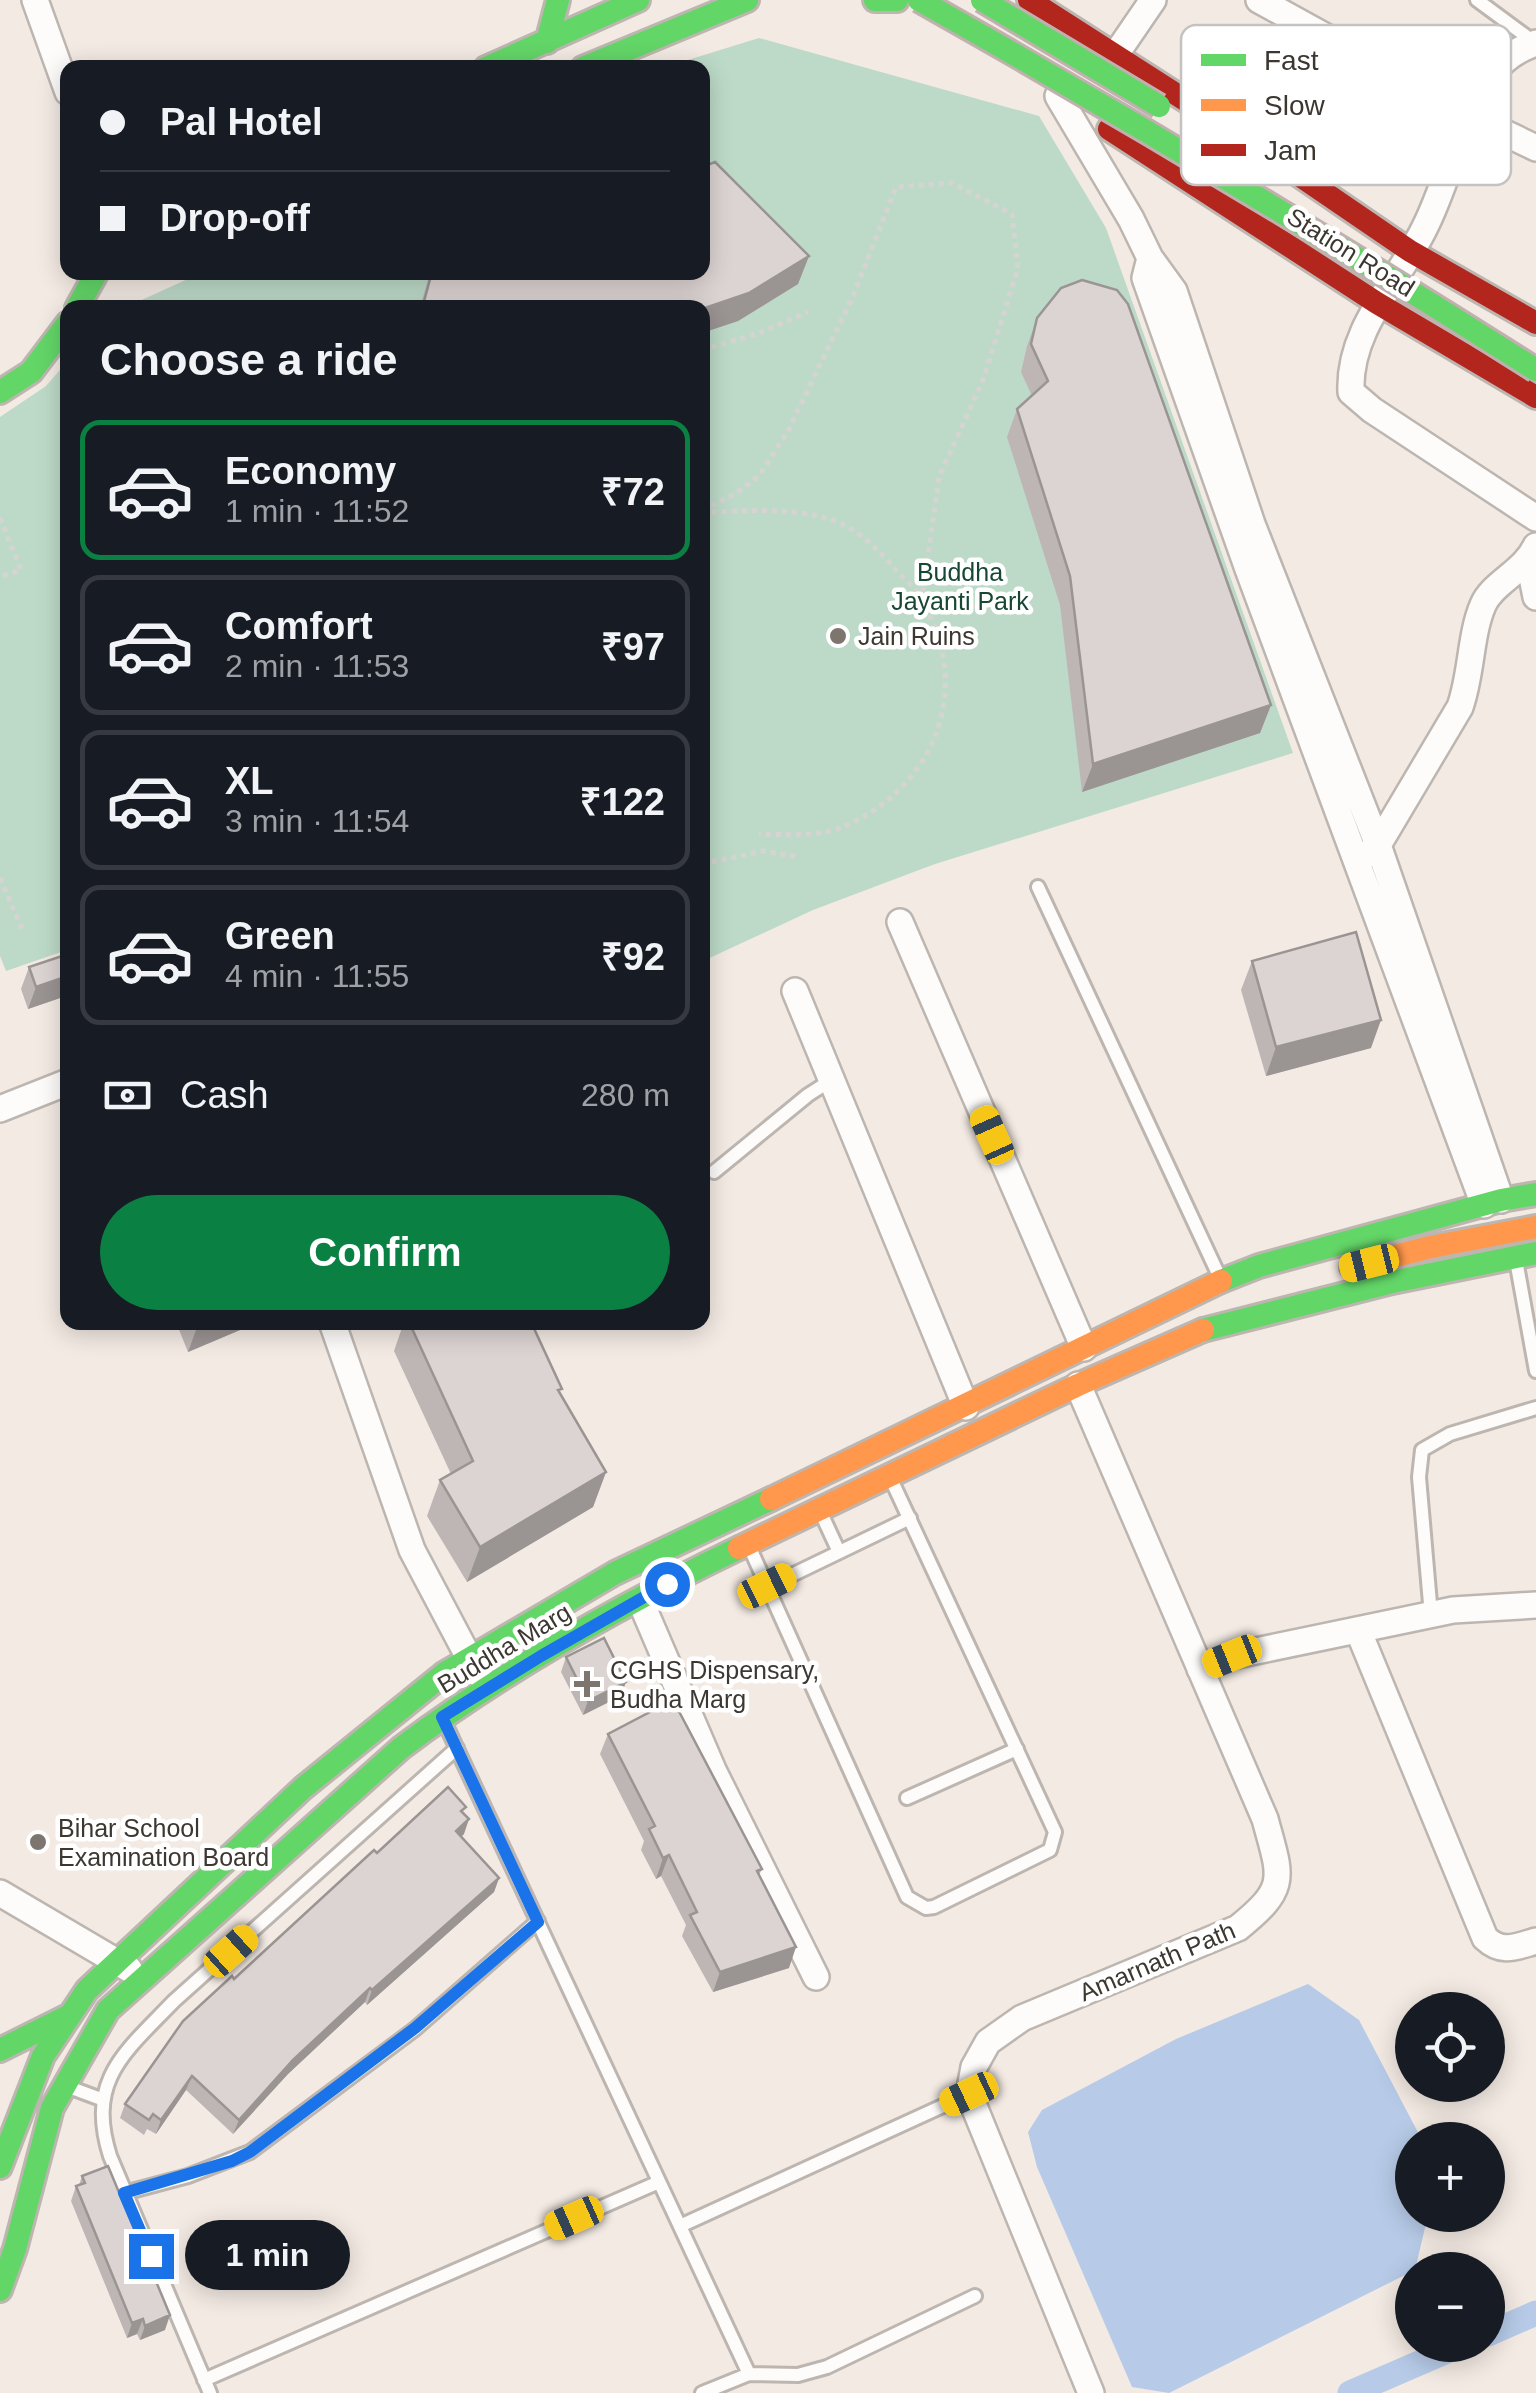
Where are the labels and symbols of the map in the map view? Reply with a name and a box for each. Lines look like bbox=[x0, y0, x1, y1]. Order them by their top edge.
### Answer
legend bbox=[1181, 25, 1511, 185]
text: Fast bbox=[1264, 45, 1319, 76]
text: Slow bbox=[1264, 90, 1325, 121]
text: Jam bbox=[1264, 135, 1317, 166]
street label: Station Road bbox=[1282, 202, 1420, 302]
park label: Buddha Jayanti Park bbox=[891, 558, 1029, 615]
place label: Jain Ruins bbox=[858, 622, 975, 650]
marker: Jain Ruins bbox=[827, 625, 849, 647]
car bbox=[966, 1101, 1018, 1169]
car bbox=[1336, 1241, 1402, 1285]
car bbox=[733, 1559, 801, 1613]
route start bbox=[645, 1562, 690, 1607]
street label: Buddha Marg bbox=[432, 1597, 576, 1699]
car bbox=[1199, 1631, 1265, 1681]
place label: CGHS Dispensary, Budha Marg bbox=[610, 1656, 819, 1713]
marker: CGHS Dispensary, Budha Marg bbox=[574, 1671, 600, 1697]
place label: Bihar School Examination Board bbox=[58, 1814, 269, 1871]
marker: Bihar School Examination Board bbox=[27, 1831, 49, 1853]
street label: Amarnath Path bbox=[1075, 1916, 1239, 2006]
car bbox=[199, 1920, 263, 1982]
car bbox=[935, 2068, 1003, 2120]
car bbox=[540, 2192, 608, 2244]
callout: 1 min bbox=[186, 2221, 351, 2291]
route end bbox=[129, 2234, 174, 2279]

